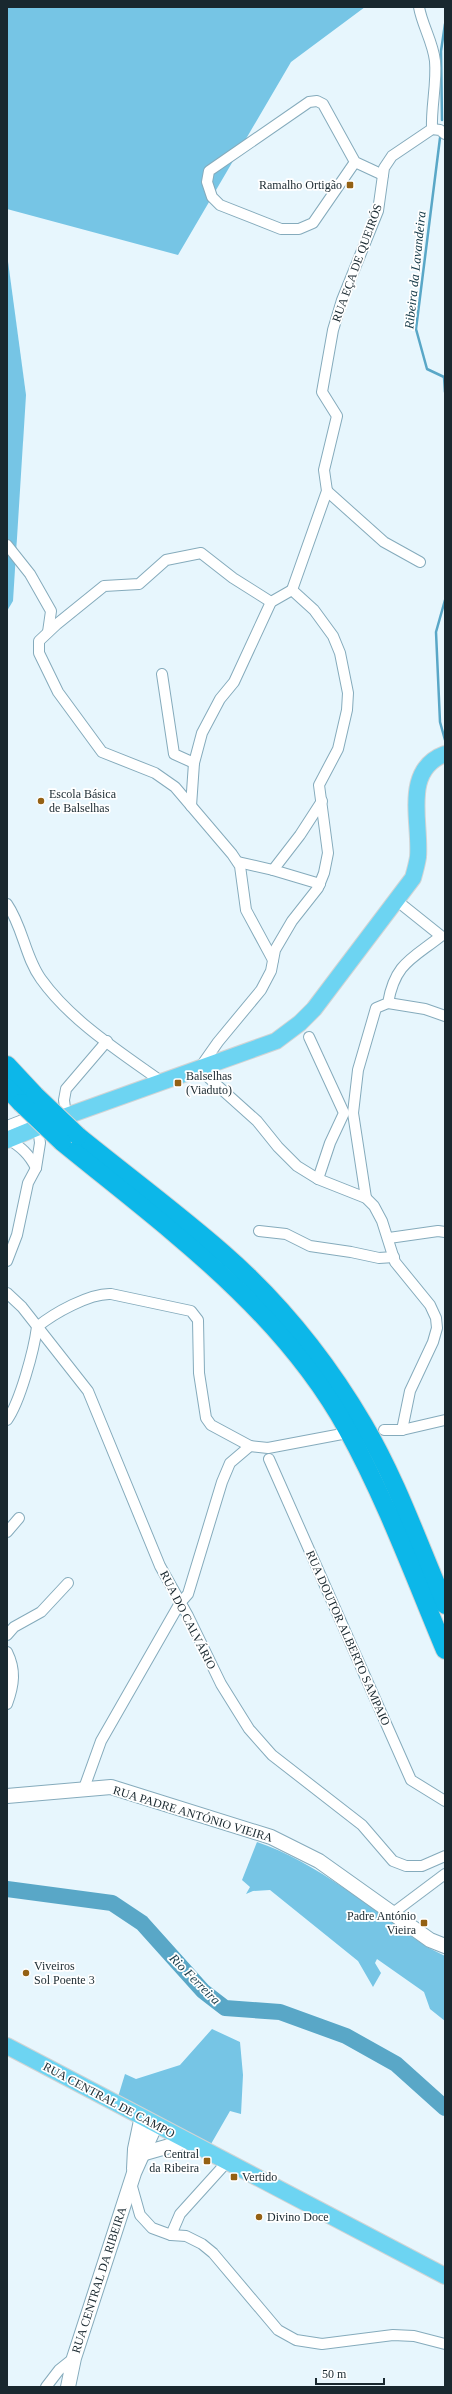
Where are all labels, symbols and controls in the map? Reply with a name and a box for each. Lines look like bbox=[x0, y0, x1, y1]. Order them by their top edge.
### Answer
place label: Ramalho Ortigão bbox=[259, 178, 342, 192]
marker: Ramalho Ortigão bbox=[345, 180, 355, 190]
street label: RUA EÇA DE QUEIRÓS bbox=[329, 202, 385, 324]
water label: Ribeira da Lavandeira bbox=[401, 210, 429, 331]
place label: Escola Básica de Balselhas bbox=[49, 787, 117, 815]
marker: Escola Básica de Balselhas bbox=[36, 796, 46, 806]
place label: Balselhas (Viaduto) bbox=[186, 1069, 232, 1097]
marker: Balselhas (Viaduto) bbox=[173, 1078, 183, 1088]
street label: RUA DOUTOR ALBERTO SAMPAIO bbox=[303, 1548, 393, 1728]
street label: RUA DO CALVÁRIO bbox=[157, 1568, 219, 1672]
street label: RUA PADRE ANTÓNIO VIEIRA bbox=[111, 1783, 275, 1845]
place label: Padre António Vieira bbox=[347, 1909, 417, 1937]
marker: Padre António Vieira bbox=[419, 1918, 429, 1928]
water label: Rio Ferreira bbox=[166, 1950, 224, 2008]
place label: Viveiros Sol Poente 3 bbox=[34, 1959, 95, 1987]
marker: Viveiros Sol Poente 3 bbox=[21, 1968, 31, 1978]
street label: RUA CENTRAL DE CAMPO bbox=[41, 2059, 178, 2141]
place label: Central da Ribeira bbox=[149, 2147, 200, 2175]
marker: Central da Ribeira bbox=[202, 2156, 212, 2166]
place label: Vertido bbox=[242, 2170, 277, 2184]
marker: Vertido bbox=[229, 2172, 239, 2182]
street label: RUA CENTRAL DA RIBEIRA bbox=[69, 2205, 129, 2355]
place label: Divino Doce bbox=[267, 2210, 329, 2224]
marker: Divino Doce bbox=[254, 2212, 264, 2222]
scale bar bbox=[316, 2360, 384, 2386]
text: 50 m bbox=[322, 2367, 347, 2381]

